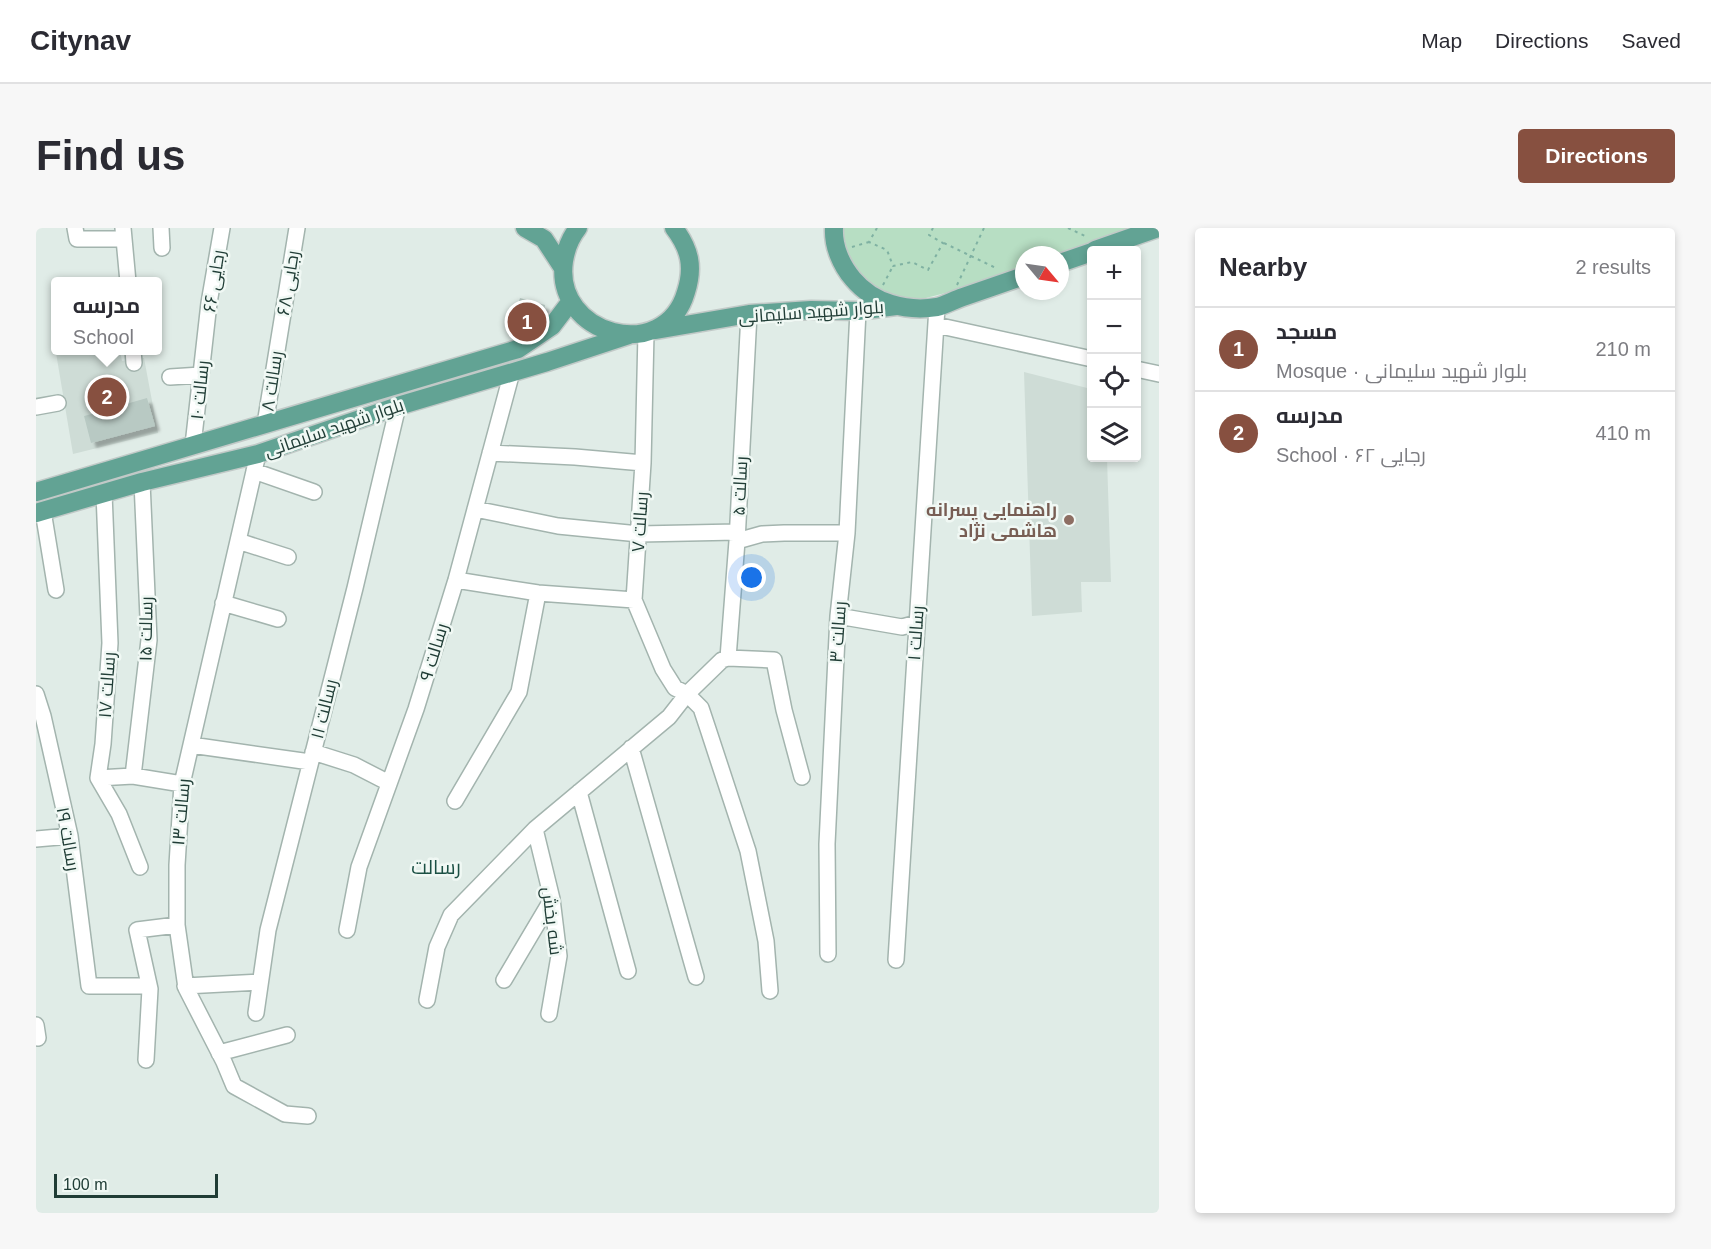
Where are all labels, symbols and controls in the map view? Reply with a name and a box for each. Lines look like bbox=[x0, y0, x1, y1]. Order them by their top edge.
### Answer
text: Citynav bbox=[30, 25, 131, 56]
text: Map bbox=[1421, 29, 1462, 52]
text: Directions bbox=[1495, 29, 1588, 52]
text: Saved bbox=[1621, 29, 1681, 52]
button: Directions bbox=[1518, 129, 1675, 183]
text: Find us bbox=[36, 132, 185, 179]
north arrow bbox=[1015, 246, 1069, 300]
map controls bbox=[1087, 246, 1141, 462]
button: + bbox=[1087, 246, 1141, 300]
street label: رجایی ۶۶ bbox=[199, 248, 230, 314]
street label: رجایی ۶۸ bbox=[273, 249, 304, 317]
text: Nearby bbox=[1219, 252, 1307, 282]
text: 2 results bbox=[1575, 256, 1651, 278]
popup bbox=[51, 277, 162, 355]
text: مدرسه bbox=[73, 293, 140, 318]
street label: بلوار شهید سلیمانی bbox=[738, 297, 885, 328]
pin: 1 bbox=[508, 300, 546, 344]
button: − bbox=[1087, 300, 1141, 354]
text: مسجد bbox=[1276, 319, 1337, 344]
text: School bbox=[73, 326, 134, 348]
text: 1 bbox=[1233, 338, 1244, 360]
text: 210 m bbox=[1595, 338, 1651, 360]
street label: رسالت ۸ bbox=[257, 349, 288, 413]
button: locate bbox=[1087, 354, 1141, 408]
street label: رسالت ۱۰ bbox=[187, 359, 214, 421]
text: Mosque · بلوار شهید سلیمانی bbox=[1276, 360, 1527, 382]
pin: 2 bbox=[88, 374, 126, 420]
street label: بلوار شهید سلیمانی bbox=[262, 395, 407, 462]
text: مدرسه bbox=[1276, 403, 1343, 428]
button: layers bbox=[1087, 408, 1141, 462]
text: 2 bbox=[1233, 422, 1244, 444]
text: 410 m bbox=[1595, 422, 1651, 444]
text: School · رجایی ۶۲ bbox=[1276, 444, 1426, 466]
street label: رسالت ۵ bbox=[728, 456, 753, 516]
street label: رسالت ۷ bbox=[628, 491, 653, 553]
place label: راهنمایی پسرانه هاشمی نژاد bbox=[926, 500, 1057, 542]
marker: راهنمایی پسرانه هاشمی نژاد bbox=[1062, 513, 1076, 527]
your location bbox=[737, 563, 766, 592]
street label: رسالت ۱۵ bbox=[135, 596, 158, 662]
street label: رسالت ۳ bbox=[826, 600, 851, 664]
street label: رسالت ۱ bbox=[904, 605, 929, 661]
street label: رسالت ۹ bbox=[416, 621, 453, 683]
street label: رسالت ۱۷ bbox=[95, 651, 120, 719]
street label: رسالت ۱۱ bbox=[307, 677, 342, 741]
street label: رسالت ۱۳ bbox=[168, 778, 195, 846]
street label: رسالت ۱۹ bbox=[52, 806, 83, 873]
district label: رسالت bbox=[411, 856, 461, 879]
street label: شه بخش bbox=[537, 886, 566, 956]
scale bar bbox=[54, 1171, 218, 1198]
text: 100 m bbox=[63, 1176, 107, 1193]

